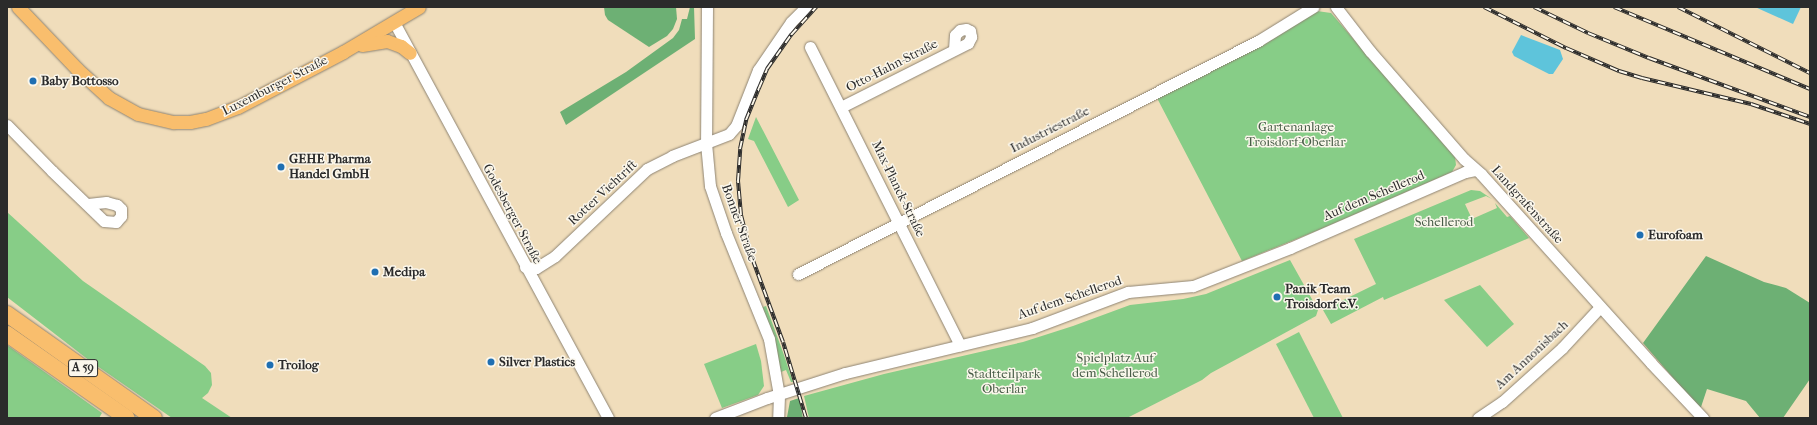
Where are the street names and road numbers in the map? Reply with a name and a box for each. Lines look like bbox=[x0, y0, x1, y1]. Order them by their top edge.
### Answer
street label: Otto-Hahn-Straße bbox=[844, 36, 940, 96]
street label: Luxemburger Straße bbox=[220, 53, 330, 119]
street label: Industriestraße bbox=[1008, 103, 1092, 157]
street label: Max-Planck-Straße bbox=[868, 138, 928, 240]
street label: Rotter Viehtrift bbox=[565, 157, 641, 229]
street label: Godesberger Straße bbox=[479, 161, 545, 267]
street label: Landgrafenstraße bbox=[1488, 163, 1566, 247]
street label: Auf dem Schellerod bbox=[1321, 168, 1427, 224]
street label: Bonner Straße bbox=[718, 182, 760, 264]
street label: Auf dem Schellerod bbox=[1016, 273, 1124, 323]
street label: Am Annonisbach bbox=[1492, 317, 1572, 393]
road number: A 59 bbox=[68, 358, 98, 378]

